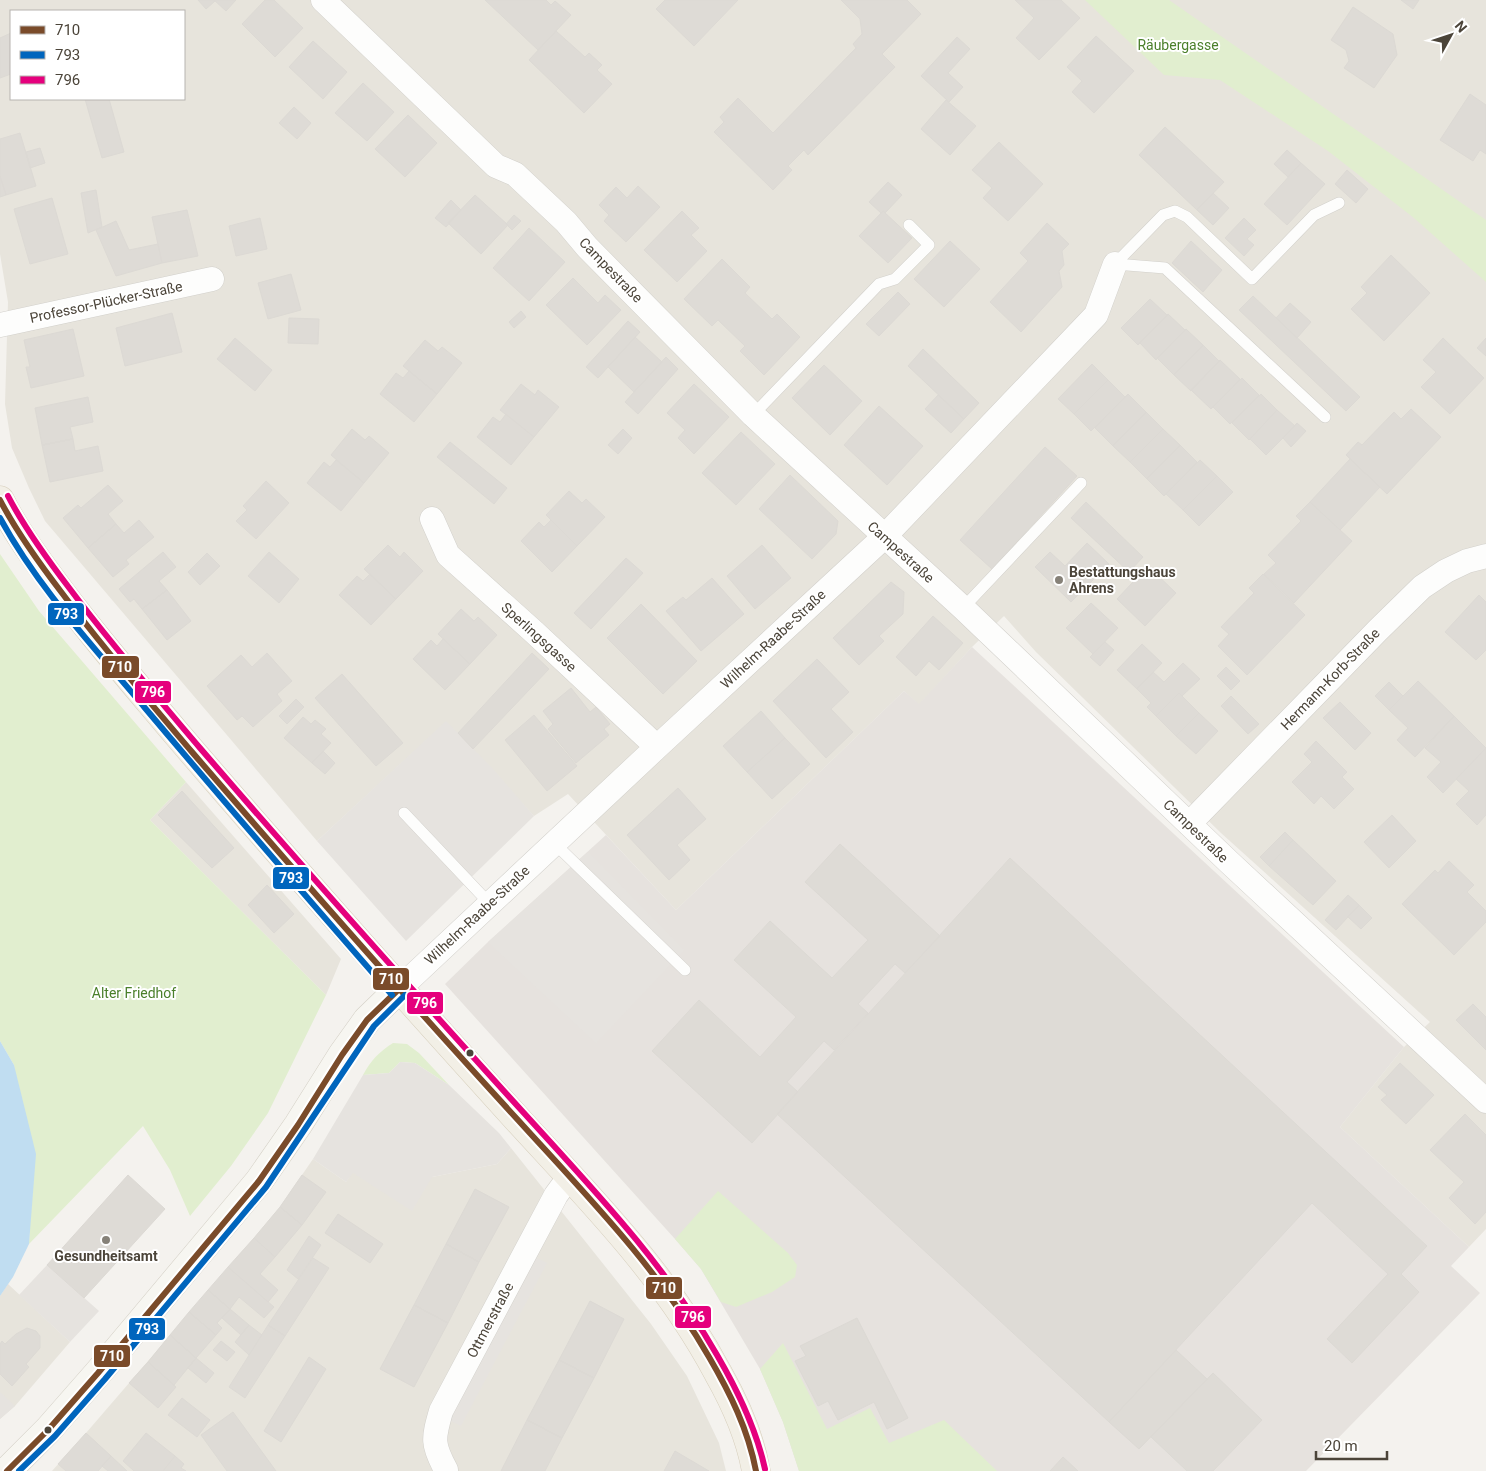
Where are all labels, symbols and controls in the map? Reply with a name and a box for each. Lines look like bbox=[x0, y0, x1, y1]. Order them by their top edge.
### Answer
legend bbox=[10, 10, 185, 100]
north arrow bbox=[1426, 10, 1476, 60]
text: N bbox=[1452, 18, 1470, 36]
text: 710 bbox=[55, 21, 80, 39]
park label: Räubergasse bbox=[1137, 37, 1219, 53]
text: 793 bbox=[55, 46, 80, 64]
text: 796 bbox=[55, 71, 80, 89]
street label: Campestraße bbox=[576, 234, 646, 306]
street label: Professor-Plücker-Straße bbox=[28, 278, 184, 326]
street label: Campestraße bbox=[864, 518, 938, 586]
place label: Bestattungshaus Ahrens bbox=[1069, 564, 1176, 596]
marker: Bestattungshaus Ahrens bbox=[1053, 574, 1065, 586]
street label: Wilhelm-Raabe-Straße bbox=[717, 586, 829, 692]
street label: Sperlingsgasse bbox=[498, 599, 580, 675]
line badge: 793 bbox=[47, 602, 85, 626]
text: 793 bbox=[54, 606, 78, 622]
street label: Hermann-Korb-Straße bbox=[1277, 625, 1383, 733]
line badge: 710 bbox=[101, 655, 140, 679]
text: 710 bbox=[108, 659, 132, 675]
line badge: 796 bbox=[134, 680, 172, 704]
text: 796 bbox=[141, 684, 165, 700]
street label: Campestraße bbox=[1160, 796, 1232, 866]
street label: Wilhelm-Raabe-Straße bbox=[421, 862, 533, 968]
line badge: 793 bbox=[272, 866, 310, 890]
text: 793 bbox=[279, 870, 303, 886]
line badge: 710 bbox=[372, 967, 410, 991]
text: 710 bbox=[379, 971, 403, 987]
park label: Alter Friedhof bbox=[92, 985, 176, 1001]
line badge: 796 bbox=[406, 991, 444, 1015]
text: 796 bbox=[413, 995, 437, 1011]
unlabelled marker bbox=[465, 1048, 475, 1058]
marker: Gesundheitsamt bbox=[100, 1234, 112, 1246]
place label: Gesundheitsamt bbox=[54, 1248, 158, 1264]
line badge: 710 bbox=[645, 1276, 683, 1300]
street label: Ottmerstraße bbox=[463, 1280, 517, 1360]
text: 710 bbox=[652, 1280, 676, 1296]
line badge: 796 bbox=[674, 1305, 712, 1329]
text: 796 bbox=[681, 1309, 705, 1325]
line badge: 793 bbox=[128, 1317, 166, 1341]
text: 793 bbox=[135, 1321, 159, 1337]
line badge: 710 bbox=[93, 1344, 131, 1368]
text: 710 bbox=[100, 1348, 124, 1364]
unlabelled marker bbox=[43, 1425, 53, 1435]
scale bar bbox=[1316, 1428, 1387, 1460]
text: 20 m bbox=[1324, 1437, 1358, 1455]

